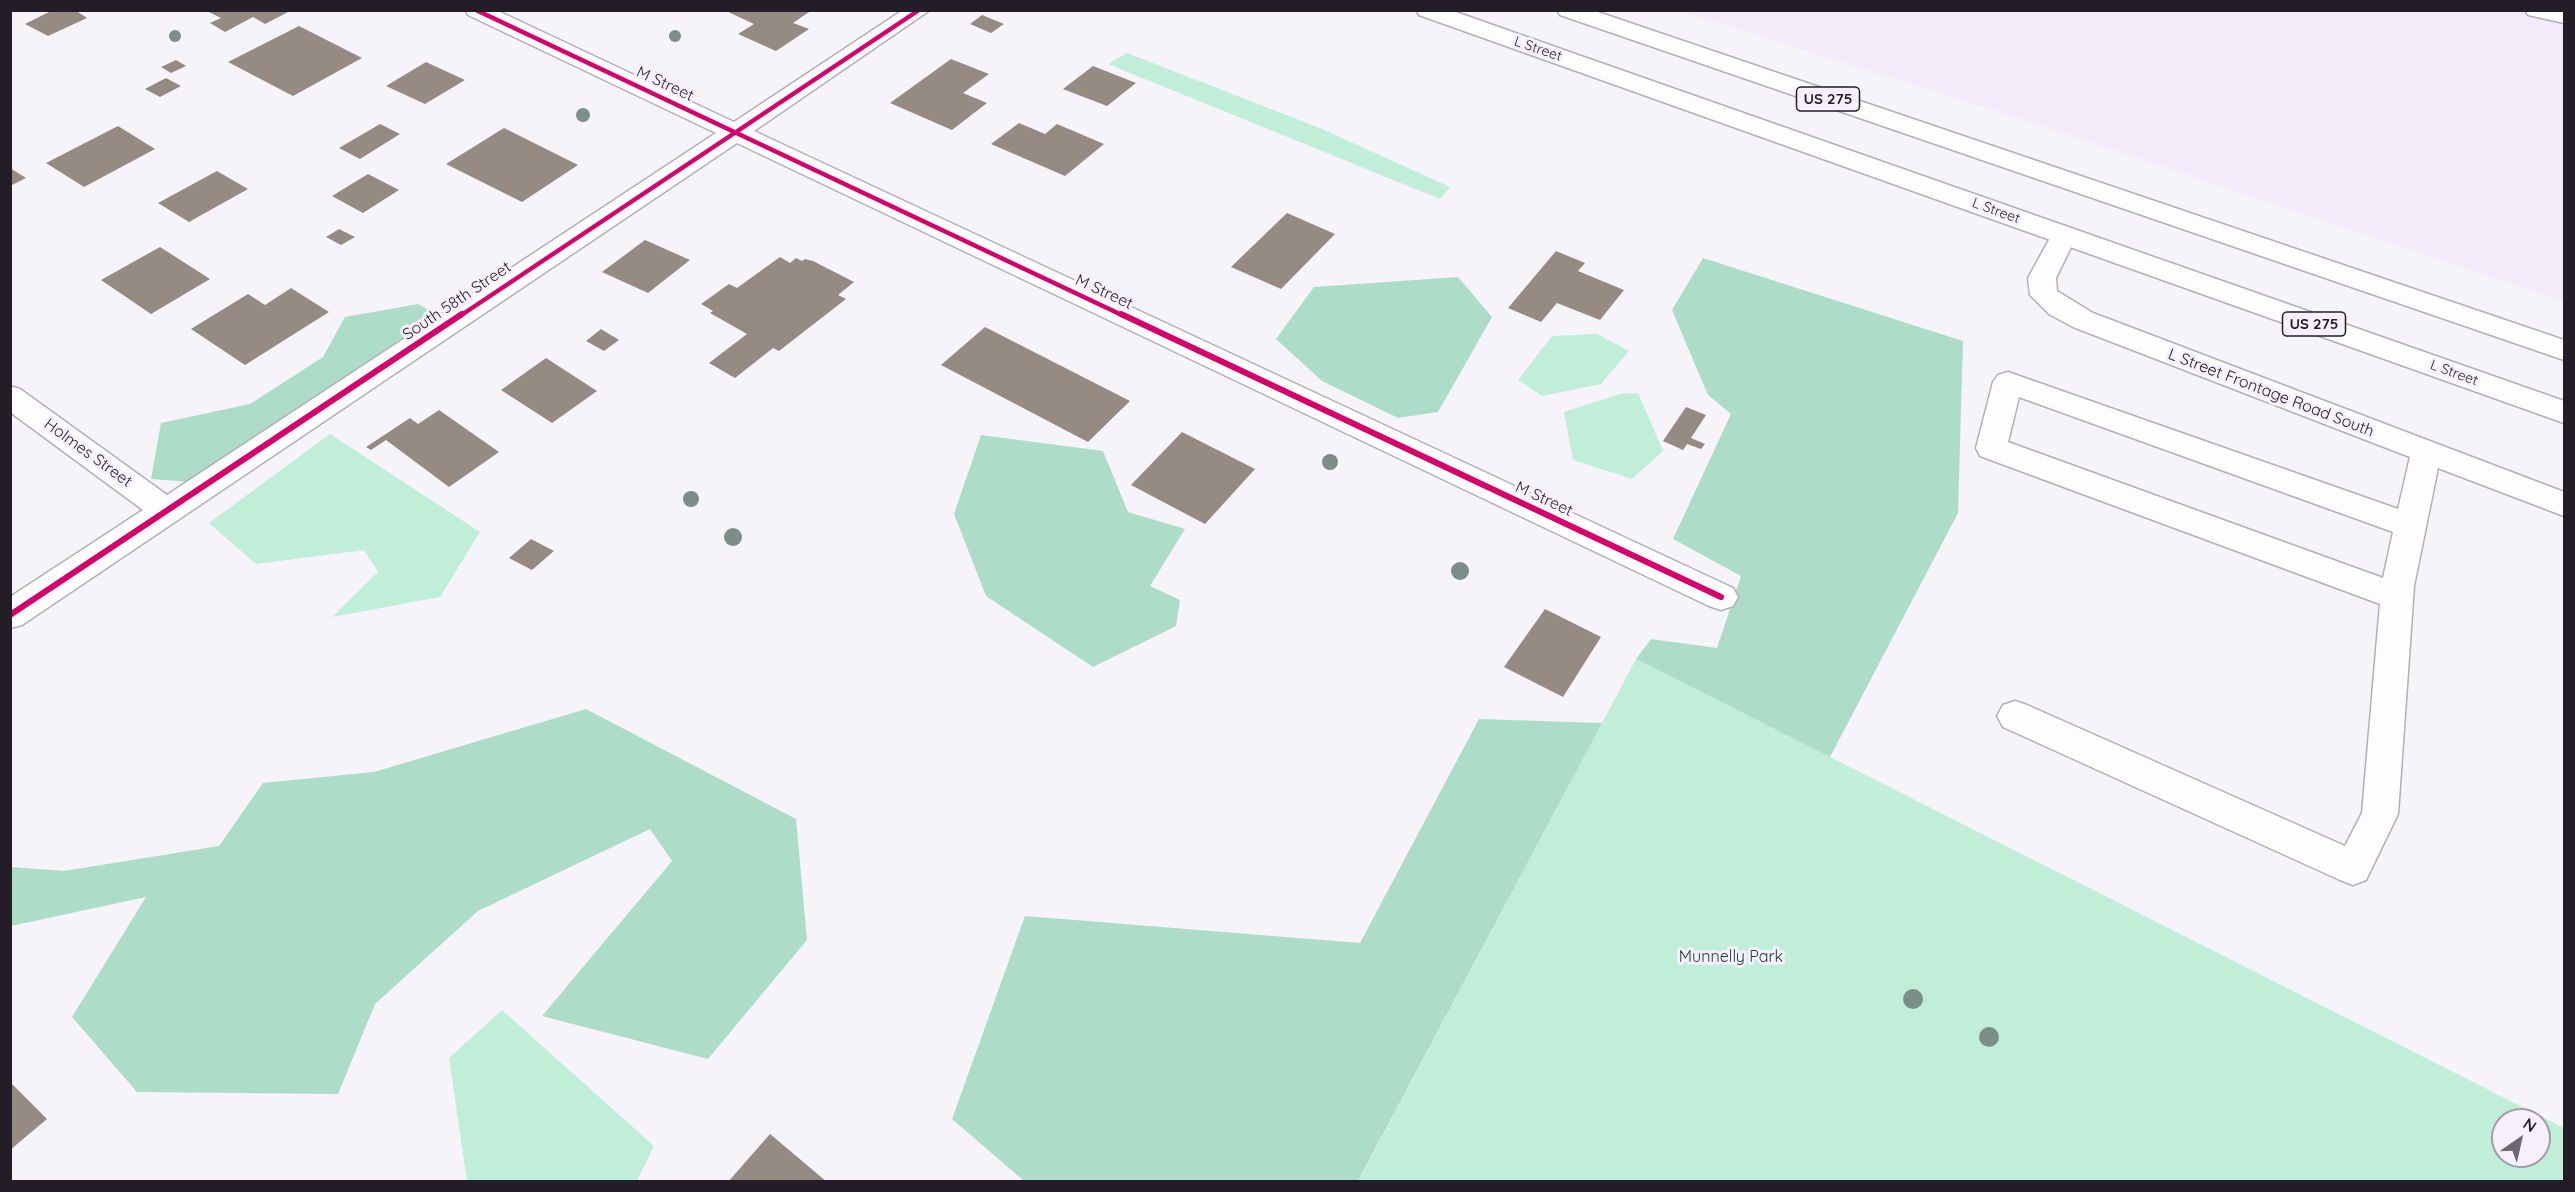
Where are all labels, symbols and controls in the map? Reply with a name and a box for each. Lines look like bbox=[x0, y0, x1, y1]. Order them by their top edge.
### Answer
street label: L Street bbox=[1512, 33, 1564, 65]
street label: M Street bbox=[633, 62, 697, 106]
road number: US 275 bbox=[1796, 87, 1860, 111]
street label: L Street bbox=[1970, 195, 2022, 227]
street label: South 58th Street bbox=[399, 258, 515, 344]
street label: M Street bbox=[1072, 270, 1136, 314]
road number: US 275 bbox=[2282, 312, 2346, 336]
street label: L Street Frontage Road South bbox=[2165, 345, 2377, 441]
street label: L Street bbox=[2428, 357, 2480, 389]
street label: Holmes Street bbox=[40, 415, 136, 491]
street label: M Street bbox=[1512, 477, 1576, 521]
park label: Munnelly Park bbox=[1679, 947, 1783, 967]
north arrow bbox=[2491, 1108, 2551, 1168]
text: N bbox=[2519, 1113, 2540, 1136]

